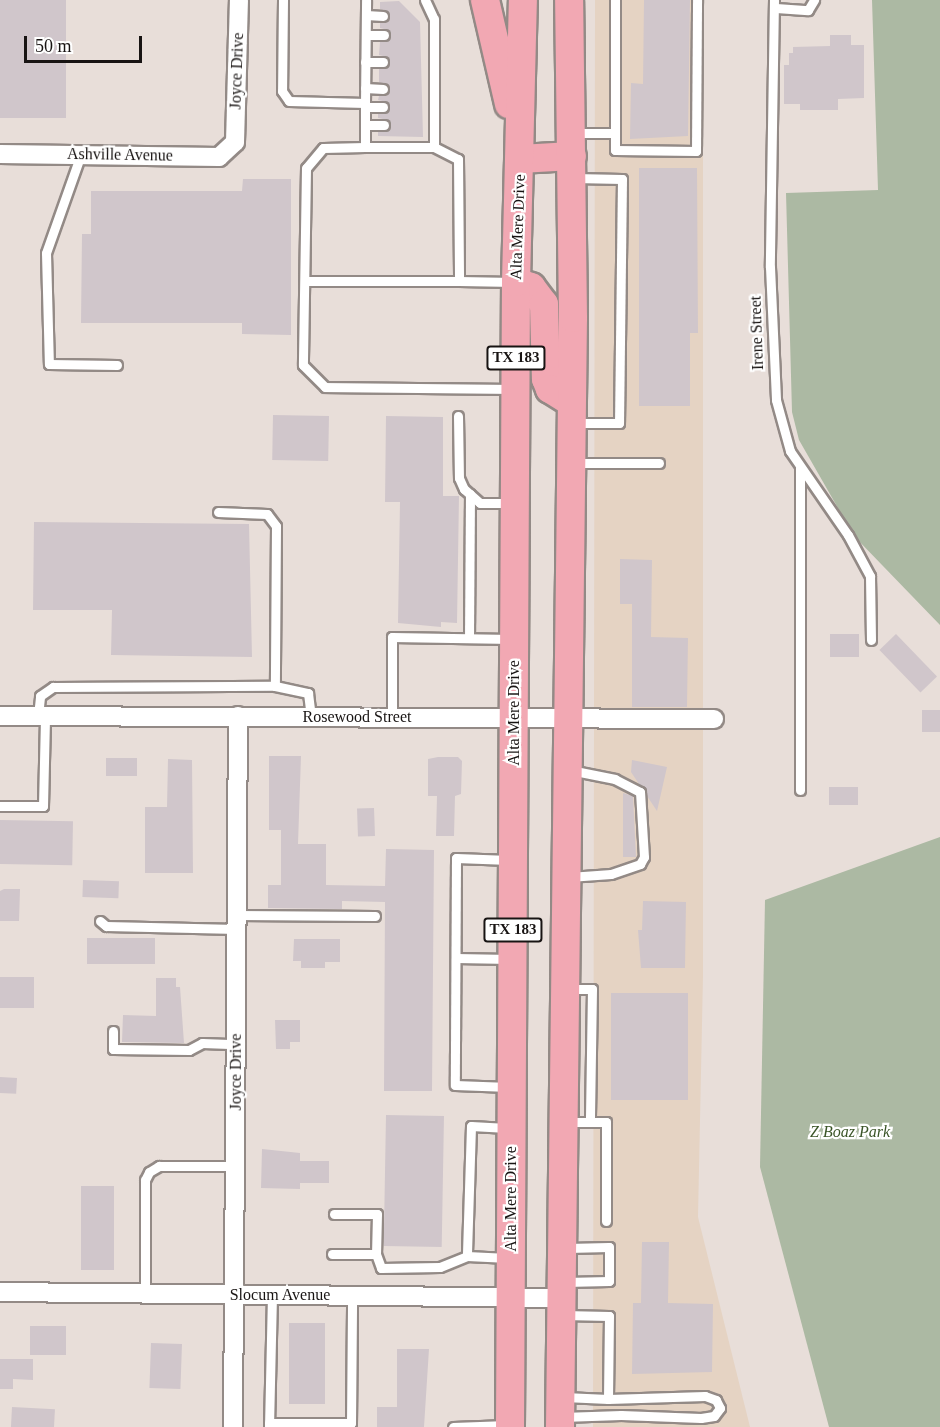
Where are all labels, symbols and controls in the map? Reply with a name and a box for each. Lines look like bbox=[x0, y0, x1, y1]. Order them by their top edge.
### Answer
scale bar bbox=[27, 24, 146, 62]
street label: Joyce Drive bbox=[226, 32, 248, 110]
text: 50 m bbox=[35, 36, 72, 56]
street label: Ashville Avenue bbox=[66, 144, 174, 166]
street label: Alta Mere Drive bbox=[507, 174, 529, 280]
street label: Irene Street bbox=[746, 296, 768, 370]
road number: TX 183 bbox=[486, 346, 546, 370]
street label: Alta Mere Drive bbox=[504, 660, 524, 766]
street label: Rosewood Street bbox=[303, 707, 411, 727]
road number: TX 183 bbox=[483, 918, 543, 942]
street label: Joyce Drive bbox=[226, 1034, 246, 1110]
park label: Z Boaz Park bbox=[810, 1122, 890, 1142]
street label: Alta Mere Drive bbox=[501, 1146, 521, 1252]
street label: Slocum Avenue bbox=[229, 1285, 331, 1305]

